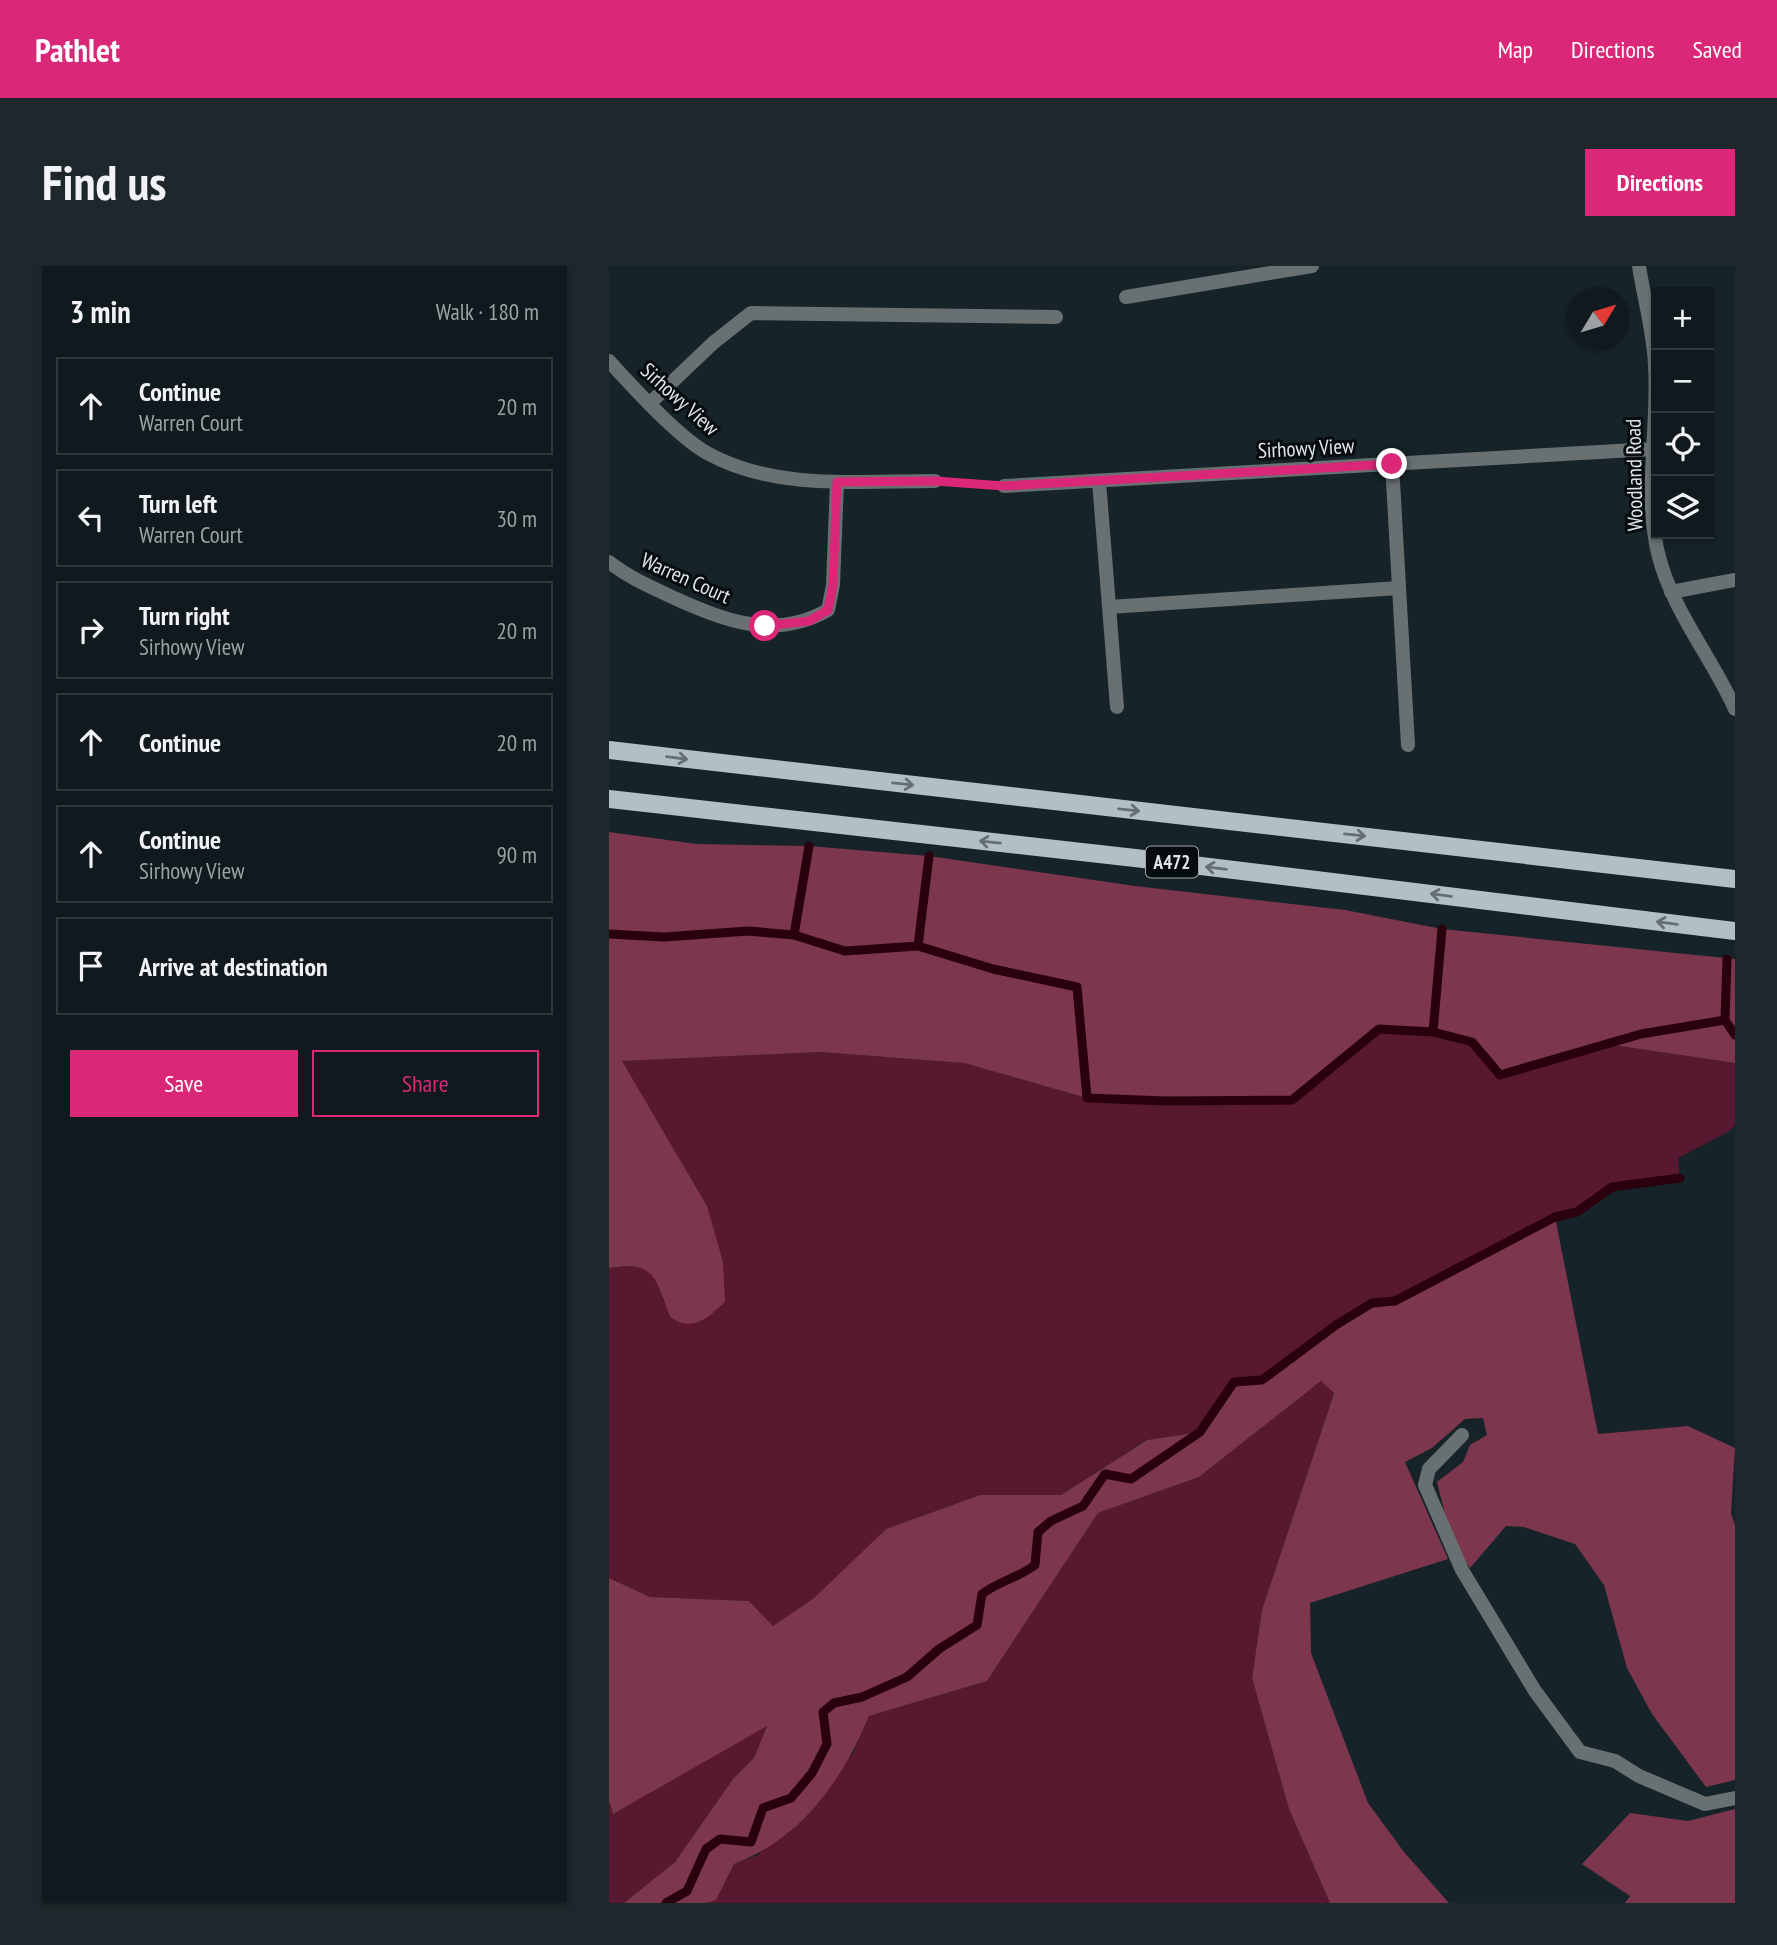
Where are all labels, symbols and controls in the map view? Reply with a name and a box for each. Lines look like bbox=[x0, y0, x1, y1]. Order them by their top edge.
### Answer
text: Pathlet bbox=[35, 28, 120, 71]
text: Map bbox=[1498, 34, 1533, 65]
text: Directions bbox=[1571, 34, 1655, 65]
text: Saved bbox=[1693, 34, 1742, 65]
button: Directions bbox=[1585, 149, 1735, 216]
text: Find us bbox=[42, 150, 166, 214]
north arrow bbox=[1567, 287, 1630, 350]
map controls bbox=[1651, 287, 1714, 539]
button: + bbox=[1651, 287, 1714, 350]
text: 3 min bbox=[70, 292, 131, 331]
text: Walk · 180 m bbox=[436, 297, 539, 326]
button: − bbox=[1651, 350, 1714, 413]
street label: Sirhowy View bbox=[635, 357, 725, 442]
text: Continue bbox=[139, 375, 221, 408]
icon: ahead bbox=[72, 387, 110, 425]
text: 20 m bbox=[496, 392, 537, 421]
text: Warren Court bbox=[139, 408, 243, 437]
button: locate bbox=[1651, 413, 1714, 476]
street label: Woodland Road bbox=[1620, 419, 1648, 531]
street label: Sirhowy View bbox=[1257, 432, 1355, 464]
route end bbox=[1376, 448, 1407, 479]
button: layers bbox=[1651, 476, 1714, 539]
text: Turn left bbox=[139, 487, 217, 520]
icon: left bbox=[72, 499, 110, 537]
text: 30 m bbox=[496, 504, 537, 533]
text: Warren Court bbox=[139, 520, 243, 549]
street label: Warren Court bbox=[637, 546, 735, 610]
text: Turn right bbox=[139, 599, 230, 632]
route start bbox=[749, 610, 780, 641]
icon: right bbox=[72, 611, 110, 649]
text: 20 m bbox=[496, 616, 537, 645]
text: Sirhowy View bbox=[139, 632, 245, 661]
icon: ahead bbox=[72, 723, 110, 761]
text: Continue bbox=[139, 726, 221, 759]
text: 20 m bbox=[496, 728, 537, 757]
one-way arrow bbox=[665, 751, 688, 764]
one-way arrow bbox=[891, 778, 914, 791]
one-way arrow bbox=[1117, 803, 1140, 816]
text: Continue bbox=[139, 823, 221, 856]
one-way arrow bbox=[1343, 829, 1366, 842]
icon: ahead bbox=[72, 835, 110, 873]
one-way arrow bbox=[979, 835, 1001, 848]
text: 90 m bbox=[496, 840, 537, 869]
road number: A472 bbox=[1146, 846, 1198, 877]
text: Sirhowy View bbox=[139, 856, 245, 885]
one-way arrow bbox=[1205, 861, 1227, 874]
one-way arrow bbox=[1431, 888, 1453, 901]
one-way arrow bbox=[1656, 916, 1679, 929]
icon: arrive bbox=[72, 947, 110, 985]
text: Arrive at destination bbox=[139, 950, 328, 983]
button: Save bbox=[70, 1050, 298, 1117]
button: Share bbox=[312, 1050, 539, 1117]

